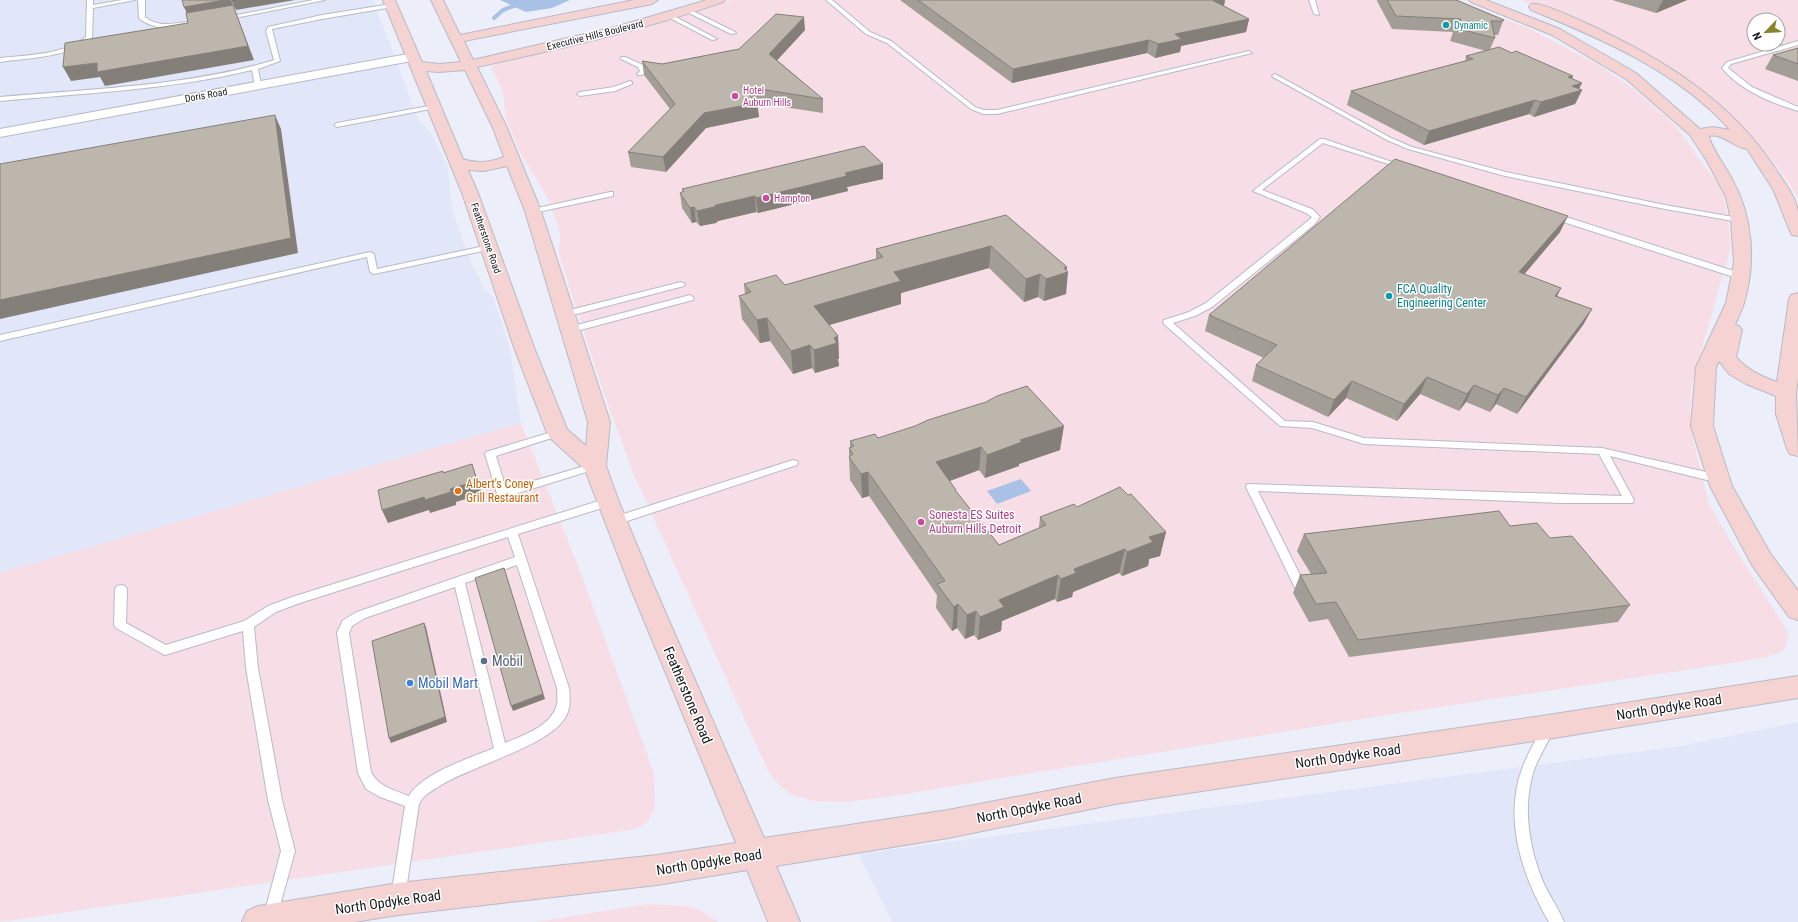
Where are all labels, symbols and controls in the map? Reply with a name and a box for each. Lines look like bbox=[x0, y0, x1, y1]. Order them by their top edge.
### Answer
north arrow bbox=[1746, 12, 1786, 52]
street label: Executive Hills Boulevard bbox=[546, 18, 644, 52]
marker: Dynamic bbox=[1441, 20, 1451, 30]
place label: Dynamic bbox=[1454, 20, 1488, 31]
text: N bbox=[1750, 30, 1765, 42]
place label: Hotel Auburn Hills bbox=[743, 85, 792, 108]
street label: Doris Road bbox=[184, 86, 228, 104]
marker: Hotel Auburn Hills bbox=[730, 91, 740, 101]
marker: Hampton bbox=[761, 193, 771, 203]
place label: Hampton bbox=[774, 193, 810, 204]
street label: Featherstone Road bbox=[469, 201, 503, 275]
place label: FCA Quality Engineering Center bbox=[1397, 282, 1487, 310]
marker: FCA Quality Engineering Center bbox=[1384, 291, 1394, 301]
place label: Albert's Coney Grill Restaurant bbox=[466, 477, 539, 505]
marker: Albert's Coney Grill Restaurant bbox=[453, 486, 463, 496]
place label: Sonesta ES Suites Auburn Hills Detroit bbox=[929, 508, 1022, 536]
marker: Sonesta ES Suites Auburn Hills Detroit bbox=[916, 517, 926, 527]
street label: Featherstone Road bbox=[660, 644, 716, 746]
place label: Mobil bbox=[492, 653, 523, 669]
marker: Mobil bbox=[479, 656, 489, 666]
place label: Mobil Mart bbox=[418, 675, 478, 691]
marker: Mobil Mart bbox=[405, 678, 415, 688]
street label: North Opdyke Road bbox=[1615, 691, 1723, 723]
street label: North Opdyke Road bbox=[1294, 741, 1402, 771]
street label: North Opdyke Road bbox=[975, 790, 1083, 826]
street label: North Opdyke Road bbox=[655, 846, 763, 878]
street label: North Opdyke Road bbox=[334, 887, 442, 917]

